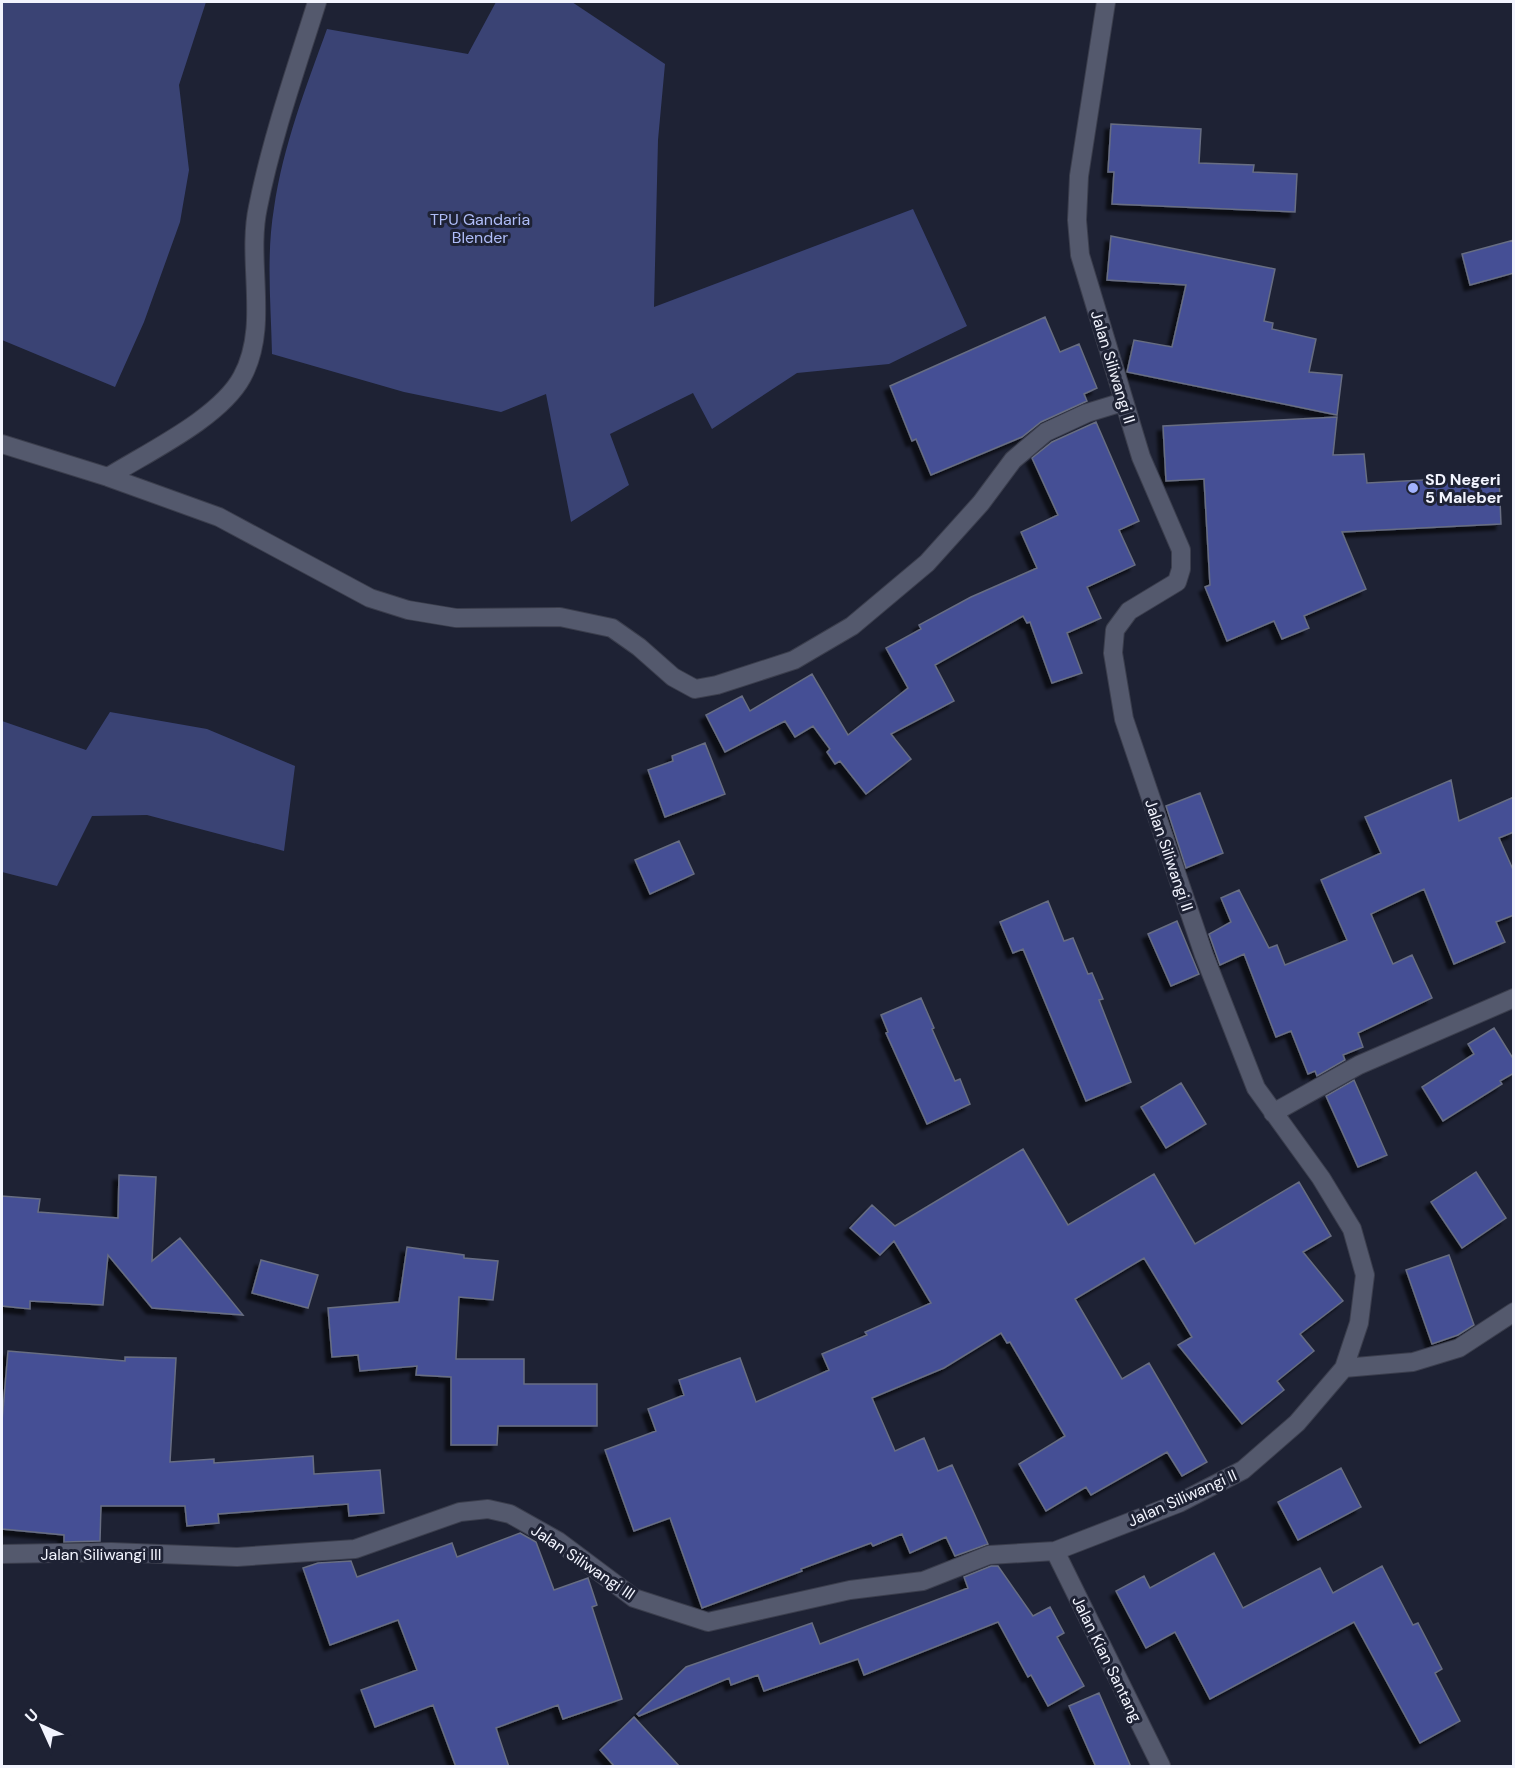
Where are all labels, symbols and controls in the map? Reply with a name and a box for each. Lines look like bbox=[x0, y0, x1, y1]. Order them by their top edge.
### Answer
park label: TPU Gandaria Blender bbox=[430, 209, 530, 248]
street label: Jalan Siliwangi II bbox=[1086, 308, 1140, 426]
place label: SD Negeri 5 Maleber bbox=[1425, 469, 1503, 508]
marker: SD Negeri 5 Maleber bbox=[1406, 481, 1420, 495]
street label: Jalan Siliwangi II bbox=[1140, 796, 1198, 914]
street label: Jalan Siliwangi II bbox=[1124, 1465, 1240, 1531]
street label: Jalan Siliwangi III bbox=[527, 1519, 639, 1605]
street label: Jalan Siliwangi III bbox=[40, 1544, 162, 1565]
street label: Jalan Kian Santang bbox=[1067, 1592, 1147, 1726]
north arrow bbox=[12, 1696, 72, 1756]
text: U bbox=[20, 1704, 43, 1727]

